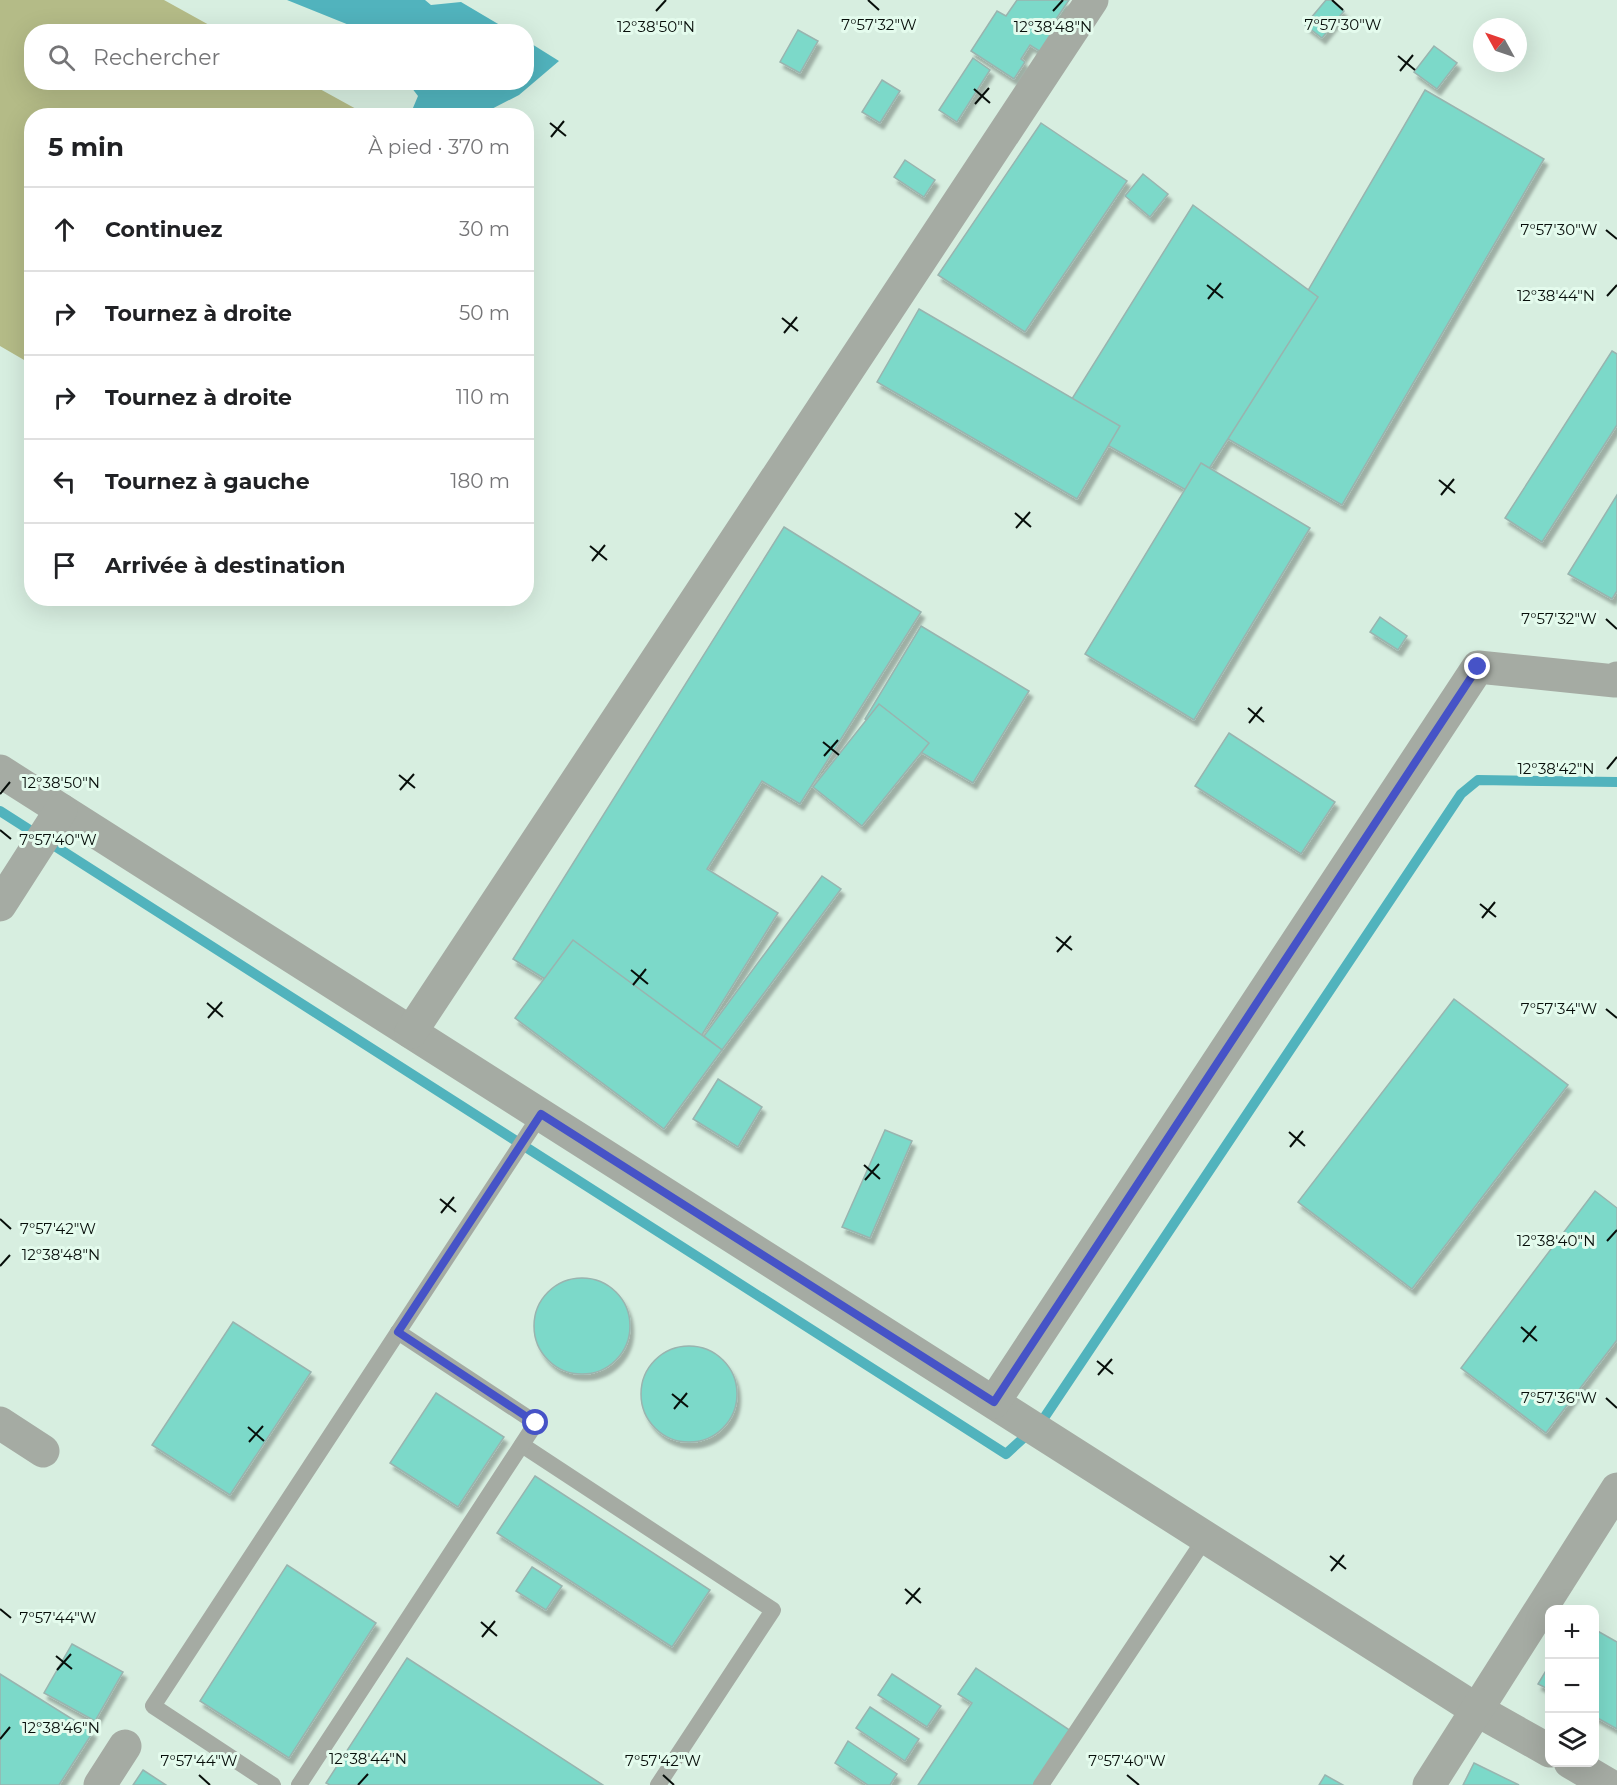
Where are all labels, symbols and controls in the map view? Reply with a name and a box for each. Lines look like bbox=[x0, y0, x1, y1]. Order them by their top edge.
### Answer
text: 7°57'32"W bbox=[841, 15, 917, 34]
text: 7°57'30"W bbox=[1305, 15, 1382, 34]
text: 12°38'50"N bbox=[617, 17, 695, 36]
text: 12°38'48"N bbox=[1014, 17, 1092, 36]
north arrow bbox=[1473, 18, 1527, 72]
search box bbox=[24, 24, 534, 90]
icon: search bbox=[45, 41, 78, 74]
text: Rechercher bbox=[93, 44, 220, 71]
text: 5 min bbox=[48, 131, 124, 163]
text: À pied · 370 m bbox=[368, 135, 510, 159]
icon: ahead bbox=[48, 213, 81, 246]
text: Continuez bbox=[105, 216, 222, 243]
text: 30 m bbox=[459, 217, 510, 241]
text: 7°57'30"W bbox=[1521, 220, 1598, 239]
text: 12°38'44"N bbox=[1517, 286, 1595, 305]
icon: right bbox=[48, 297, 81, 330]
text: Tournez à droite bbox=[105, 300, 292, 327]
text: 50 m bbox=[459, 301, 510, 325]
icon: right bbox=[48, 381, 81, 414]
text: Tournez à droite bbox=[105, 384, 292, 411]
text: 110 m bbox=[456, 385, 510, 409]
icon: left bbox=[48, 465, 81, 498]
text: Tournez à gauche bbox=[105, 468, 310, 495]
text: 180 m bbox=[450, 469, 510, 493]
icon: arrive bbox=[48, 549, 81, 582]
text: Arrivée à destination bbox=[105, 552, 345, 579]
text: 7°57'32"W bbox=[1521, 609, 1597, 628]
route end bbox=[1464, 653, 1490, 679]
text: 12°38'42"N bbox=[1517, 759, 1595, 778]
text: 12°38'50"N bbox=[22, 773, 100, 792]
text: 7°57'40"W bbox=[19, 830, 97, 849]
text: 7°57'34"W bbox=[1521, 999, 1597, 1018]
text: 7°57'42"W bbox=[20, 1219, 96, 1238]
text: 12°38'40"N bbox=[1517, 1231, 1595, 1250]
text: 12°38'48"N bbox=[22, 1245, 100, 1264]
text: 7°57'36"W bbox=[1521, 1388, 1597, 1407]
route start bbox=[522, 1409, 548, 1435]
map controls bbox=[1545, 1605, 1599, 1767]
button: + bbox=[1545, 1605, 1599, 1659]
text: 7°57'44"W bbox=[20, 1608, 97, 1627]
button: − bbox=[1545, 1659, 1599, 1713]
button: layers bbox=[1545, 1713, 1599, 1767]
text: 12°38'46"N bbox=[22, 1718, 100, 1737]
text: 12°38'44"N bbox=[329, 1749, 407, 1768]
text: 7°57'44"W bbox=[161, 1751, 238, 1770]
text: 7°57'42"W bbox=[625, 1751, 701, 1770]
text: 7°57'40"W bbox=[1088, 1751, 1166, 1770]

